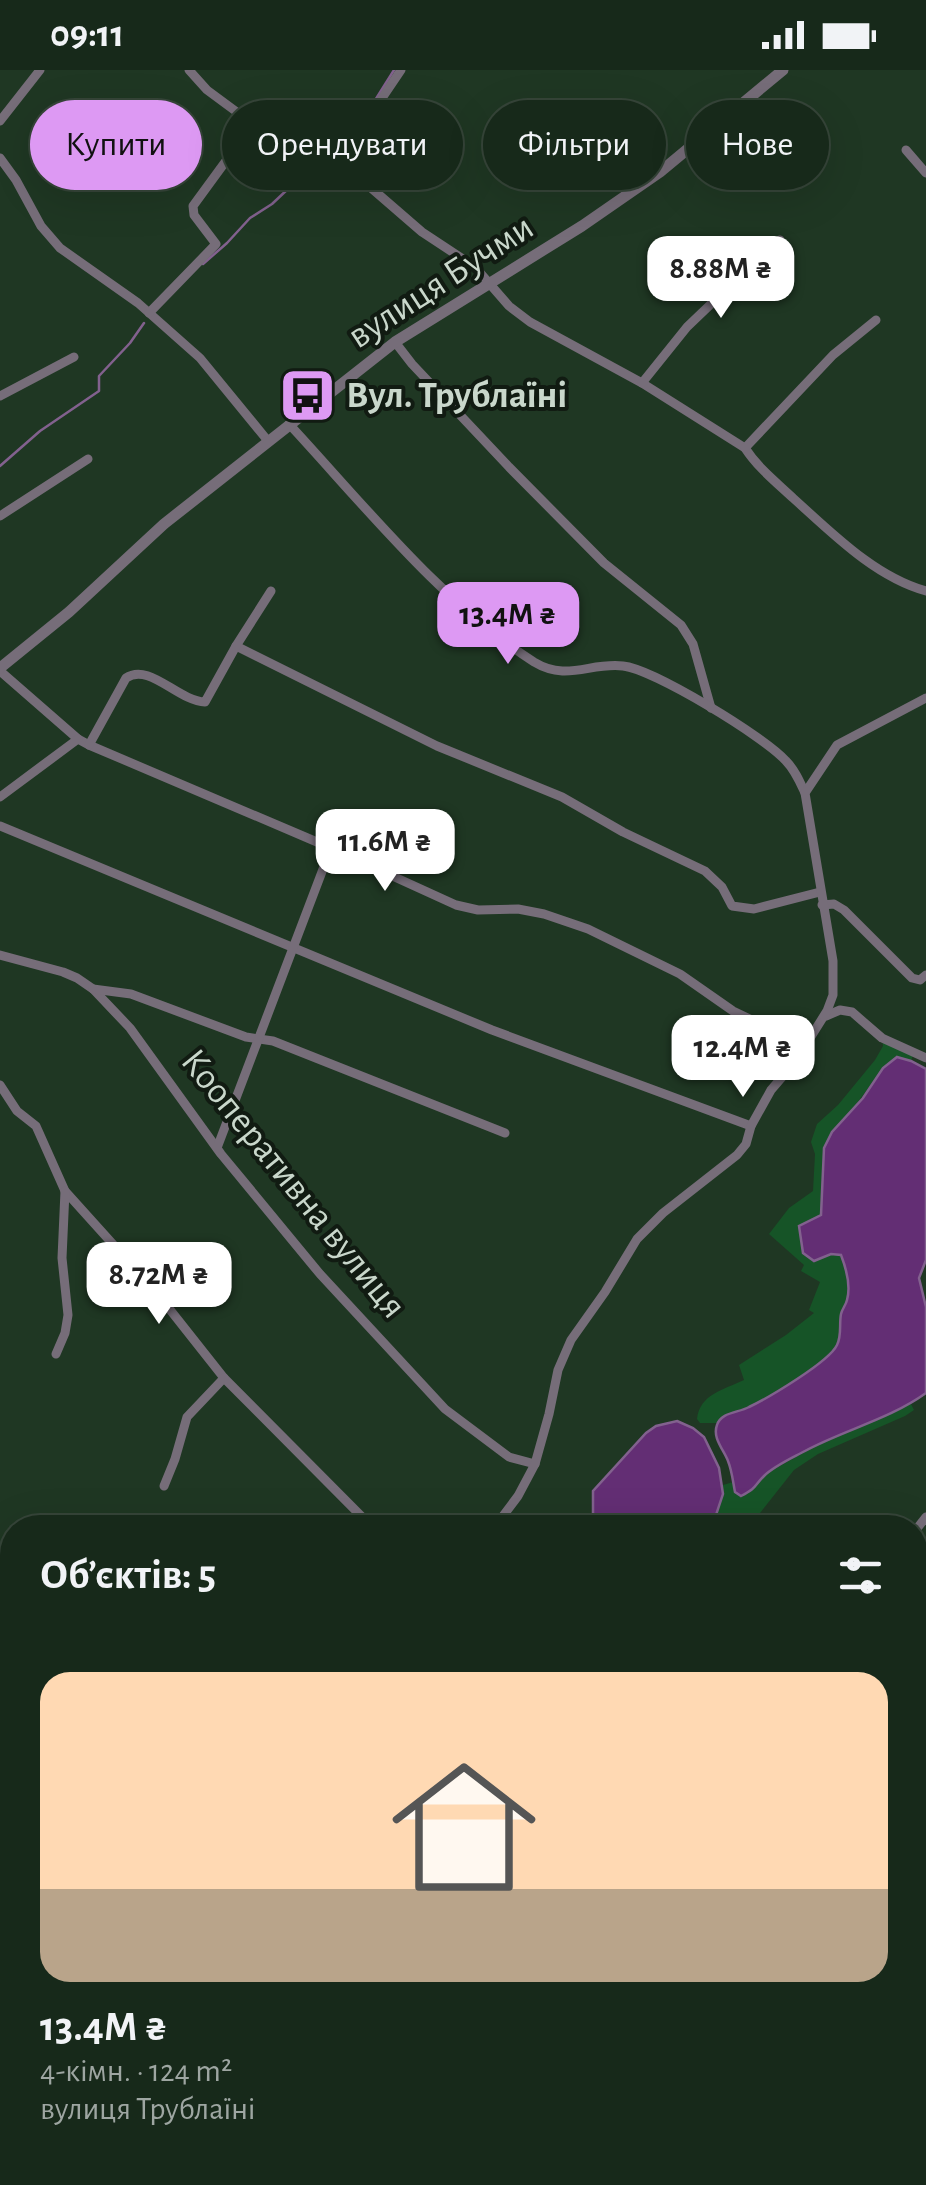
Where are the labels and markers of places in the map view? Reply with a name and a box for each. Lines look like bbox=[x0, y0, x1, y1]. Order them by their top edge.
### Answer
pin: 8.88M ₴ bbox=[629, 236, 813, 321]
bus stop icon: Вул. Трублаїні bbox=[277, 366, 337, 426]
place label: Вул. Трублаїні bbox=[346, 377, 567, 415]
pin: 13.4M ₴ bbox=[416, 582, 600, 667]
pin: 11.6M ₴ bbox=[293, 809, 477, 894]
pin: 12.4M ₴ bbox=[651, 1015, 835, 1100]
pin: 8.72M ₴ bbox=[67, 1242, 251, 1327]

